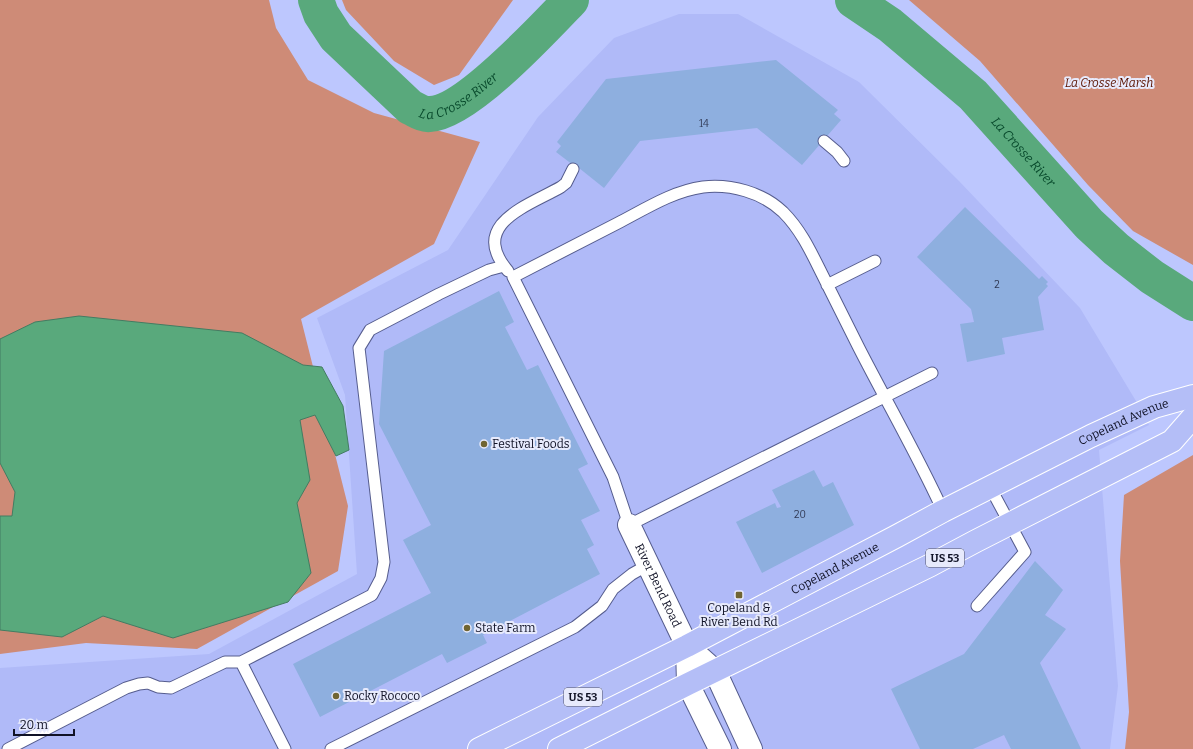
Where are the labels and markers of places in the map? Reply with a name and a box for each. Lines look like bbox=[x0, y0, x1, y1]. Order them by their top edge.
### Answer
place label: Festival Foods bbox=[492, 437, 570, 451]
marker: Festival Foods bbox=[479, 439, 489, 449]
marker: Copeland & River Bend Rd bbox=[734, 590, 744, 600]
place label: Copeland & River Bend Rd bbox=[700, 601, 778, 629]
place label: State Farm bbox=[475, 621, 536, 635]
marker: State Farm bbox=[462, 623, 472, 633]
place label: Rocky Rococo bbox=[344, 689, 420, 703]
marker: Rocky Rococo bbox=[331, 691, 341, 701]

